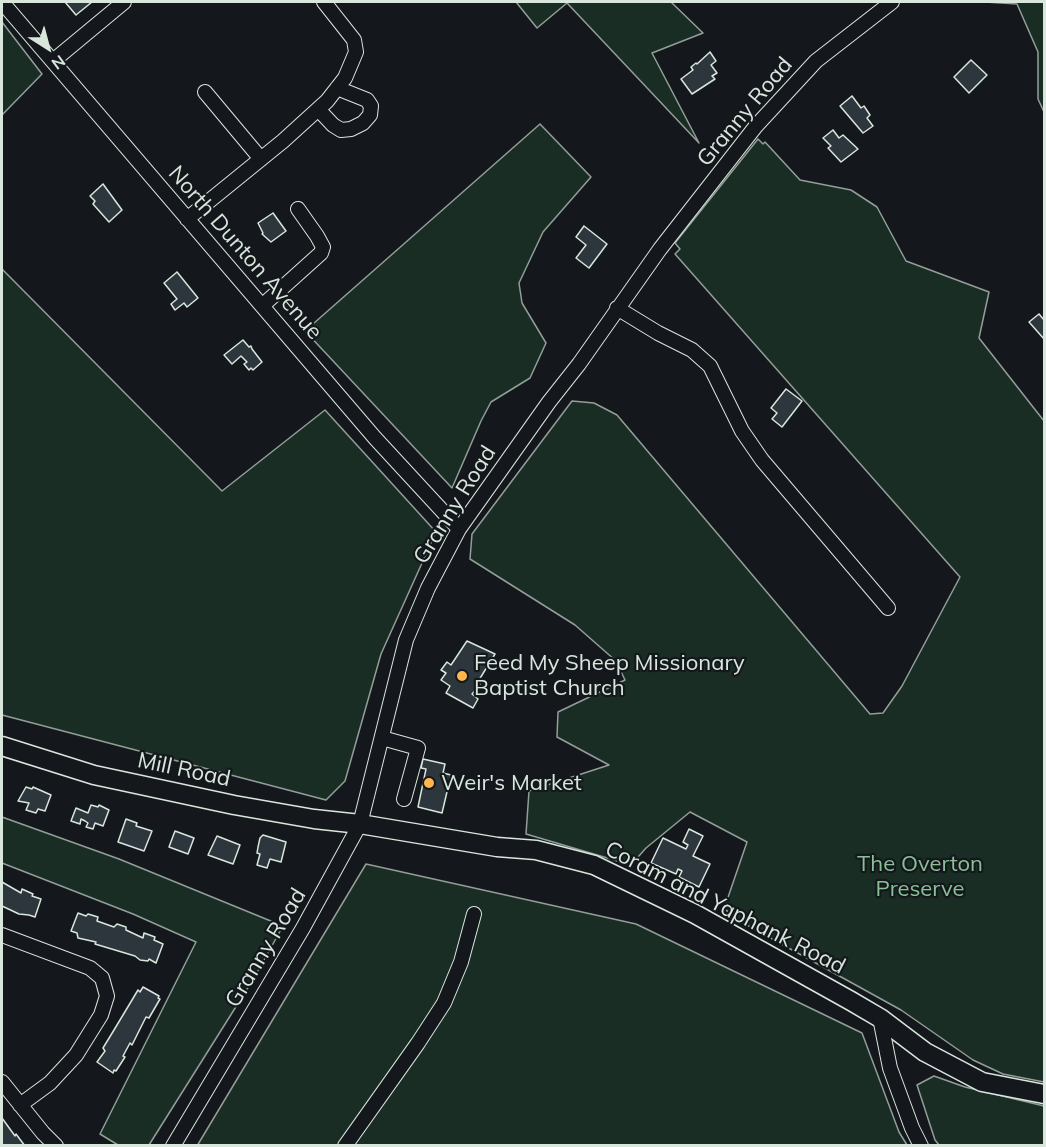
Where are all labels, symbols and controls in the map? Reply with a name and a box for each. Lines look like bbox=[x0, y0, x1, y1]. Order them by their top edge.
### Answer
north arrow bbox=[18, 18, 78, 78]
text: N bbox=[48, 51, 69, 74]
street label: Granny Road bbox=[692, 52, 798, 172]
street label: North Dunton Avenue bbox=[162, 161, 328, 345]
street label: Granny Road bbox=[408, 441, 502, 569]
place label: Feed My Sheep Missionary Baptist Church bbox=[474, 650, 745, 702]
marker: Feed My Sheep Missionary Baptist Church bbox=[455, 669, 469, 683]
street label: Mill Road bbox=[135, 747, 233, 793]
place label: Weir's Market bbox=[441, 770, 582, 796]
marker: Weir's Market bbox=[422, 776, 436, 790]
street label: Coram and Yaphank Road bbox=[600, 836, 850, 980]
park label: The Overton Preserve bbox=[857, 851, 983, 902]
street label: Granny Road bbox=[220, 884, 312, 1012]

